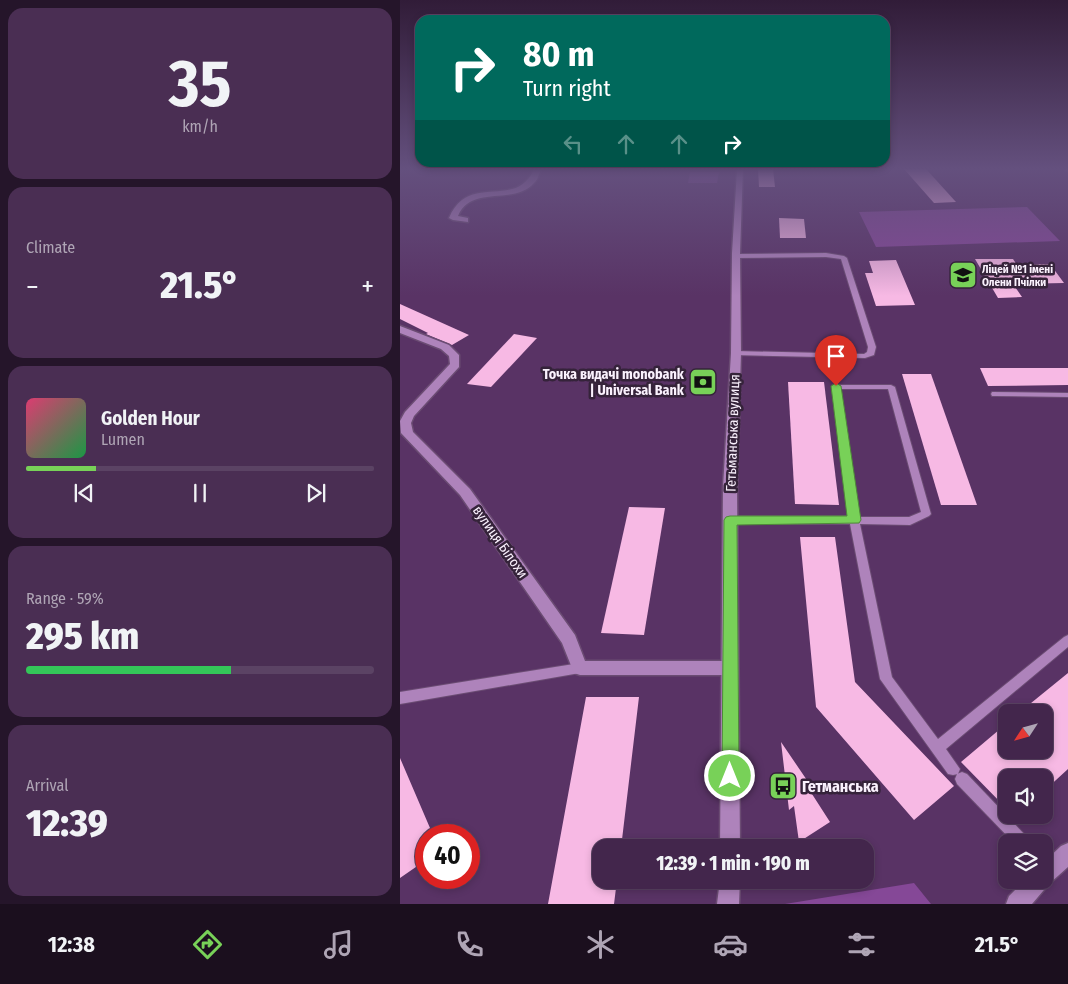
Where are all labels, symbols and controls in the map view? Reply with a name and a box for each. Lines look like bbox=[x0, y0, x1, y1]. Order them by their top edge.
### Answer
text: 80 m bbox=[523, 33, 595, 75]
icon: right bbox=[440, 35, 505, 100]
text: 35 bbox=[169, 45, 231, 123]
text: Turn right bbox=[523, 75, 611, 102]
text: km/h bbox=[182, 117, 218, 136]
icon: left bbox=[559, 130, 587, 158]
icon: ahead bbox=[612, 130, 640, 158]
icon: ahead bbox=[665, 130, 693, 158]
icon: right bbox=[718, 130, 746, 158]
text: Climate bbox=[26, 238, 75, 257]
school or university icon: Ліцей №1 імені Олени Пчілки bbox=[948, 260, 978, 290]
text: 21.5° bbox=[160, 262, 240, 308]
place label: Ліцей №1 імені Олени Пчілки bbox=[982, 263, 1053, 289]
text: − bbox=[26, 270, 39, 303]
text: + bbox=[361, 270, 374, 303]
pin bbox=[815, 335, 857, 386]
icon: arrive bbox=[822, 342, 850, 370]
place label: Точка видачі monobank | Universal Bank bbox=[543, 366, 685, 399]
bank icon: Точка видачі monobank | Universal Bank bbox=[688, 367, 718, 397]
street label: Гетьманська вулиця bbox=[722, 374, 744, 492]
text: Golden Hour bbox=[101, 407, 200, 430]
text: Lumen bbox=[101, 430, 145, 449]
icon: previous bbox=[70, 479, 98, 507]
icon: pause bbox=[186, 479, 214, 507]
icon: next bbox=[302, 479, 330, 507]
street label: вулиця Білохи bbox=[469, 503, 531, 581]
text: Range · 59% bbox=[26, 589, 104, 608]
text: 295 km bbox=[26, 613, 139, 659]
north arrow bbox=[998, 704, 1052, 759]
map controls bbox=[998, 704, 1053, 889]
position arrow bbox=[703, 749, 755, 801]
button: sound bbox=[998, 769, 1053, 824]
bus stop icon: Гетманська bbox=[768, 771, 798, 801]
text: Arrival bbox=[26, 776, 68, 795]
place label: Гетманська bbox=[802, 777, 879, 796]
text: 12:39 bbox=[26, 800, 108, 846]
speed limit sign: 40 bbox=[415, 824, 480, 889]
button: layers bbox=[998, 834, 1053, 889]
text: 12:39 · 1 min · 190 m bbox=[656, 852, 810, 875]
icon: directions bbox=[190, 927, 225, 962]
icon: music bbox=[321, 927, 356, 962]
icon: phone bbox=[452, 927, 487, 962]
icon: climate bbox=[583, 927, 618, 962]
icon: car bbox=[713, 927, 748, 962]
icon: filters bbox=[844, 927, 879, 962]
text: 12:38 bbox=[48, 931, 95, 958]
text: 21.5° bbox=[975, 931, 1020, 958]

